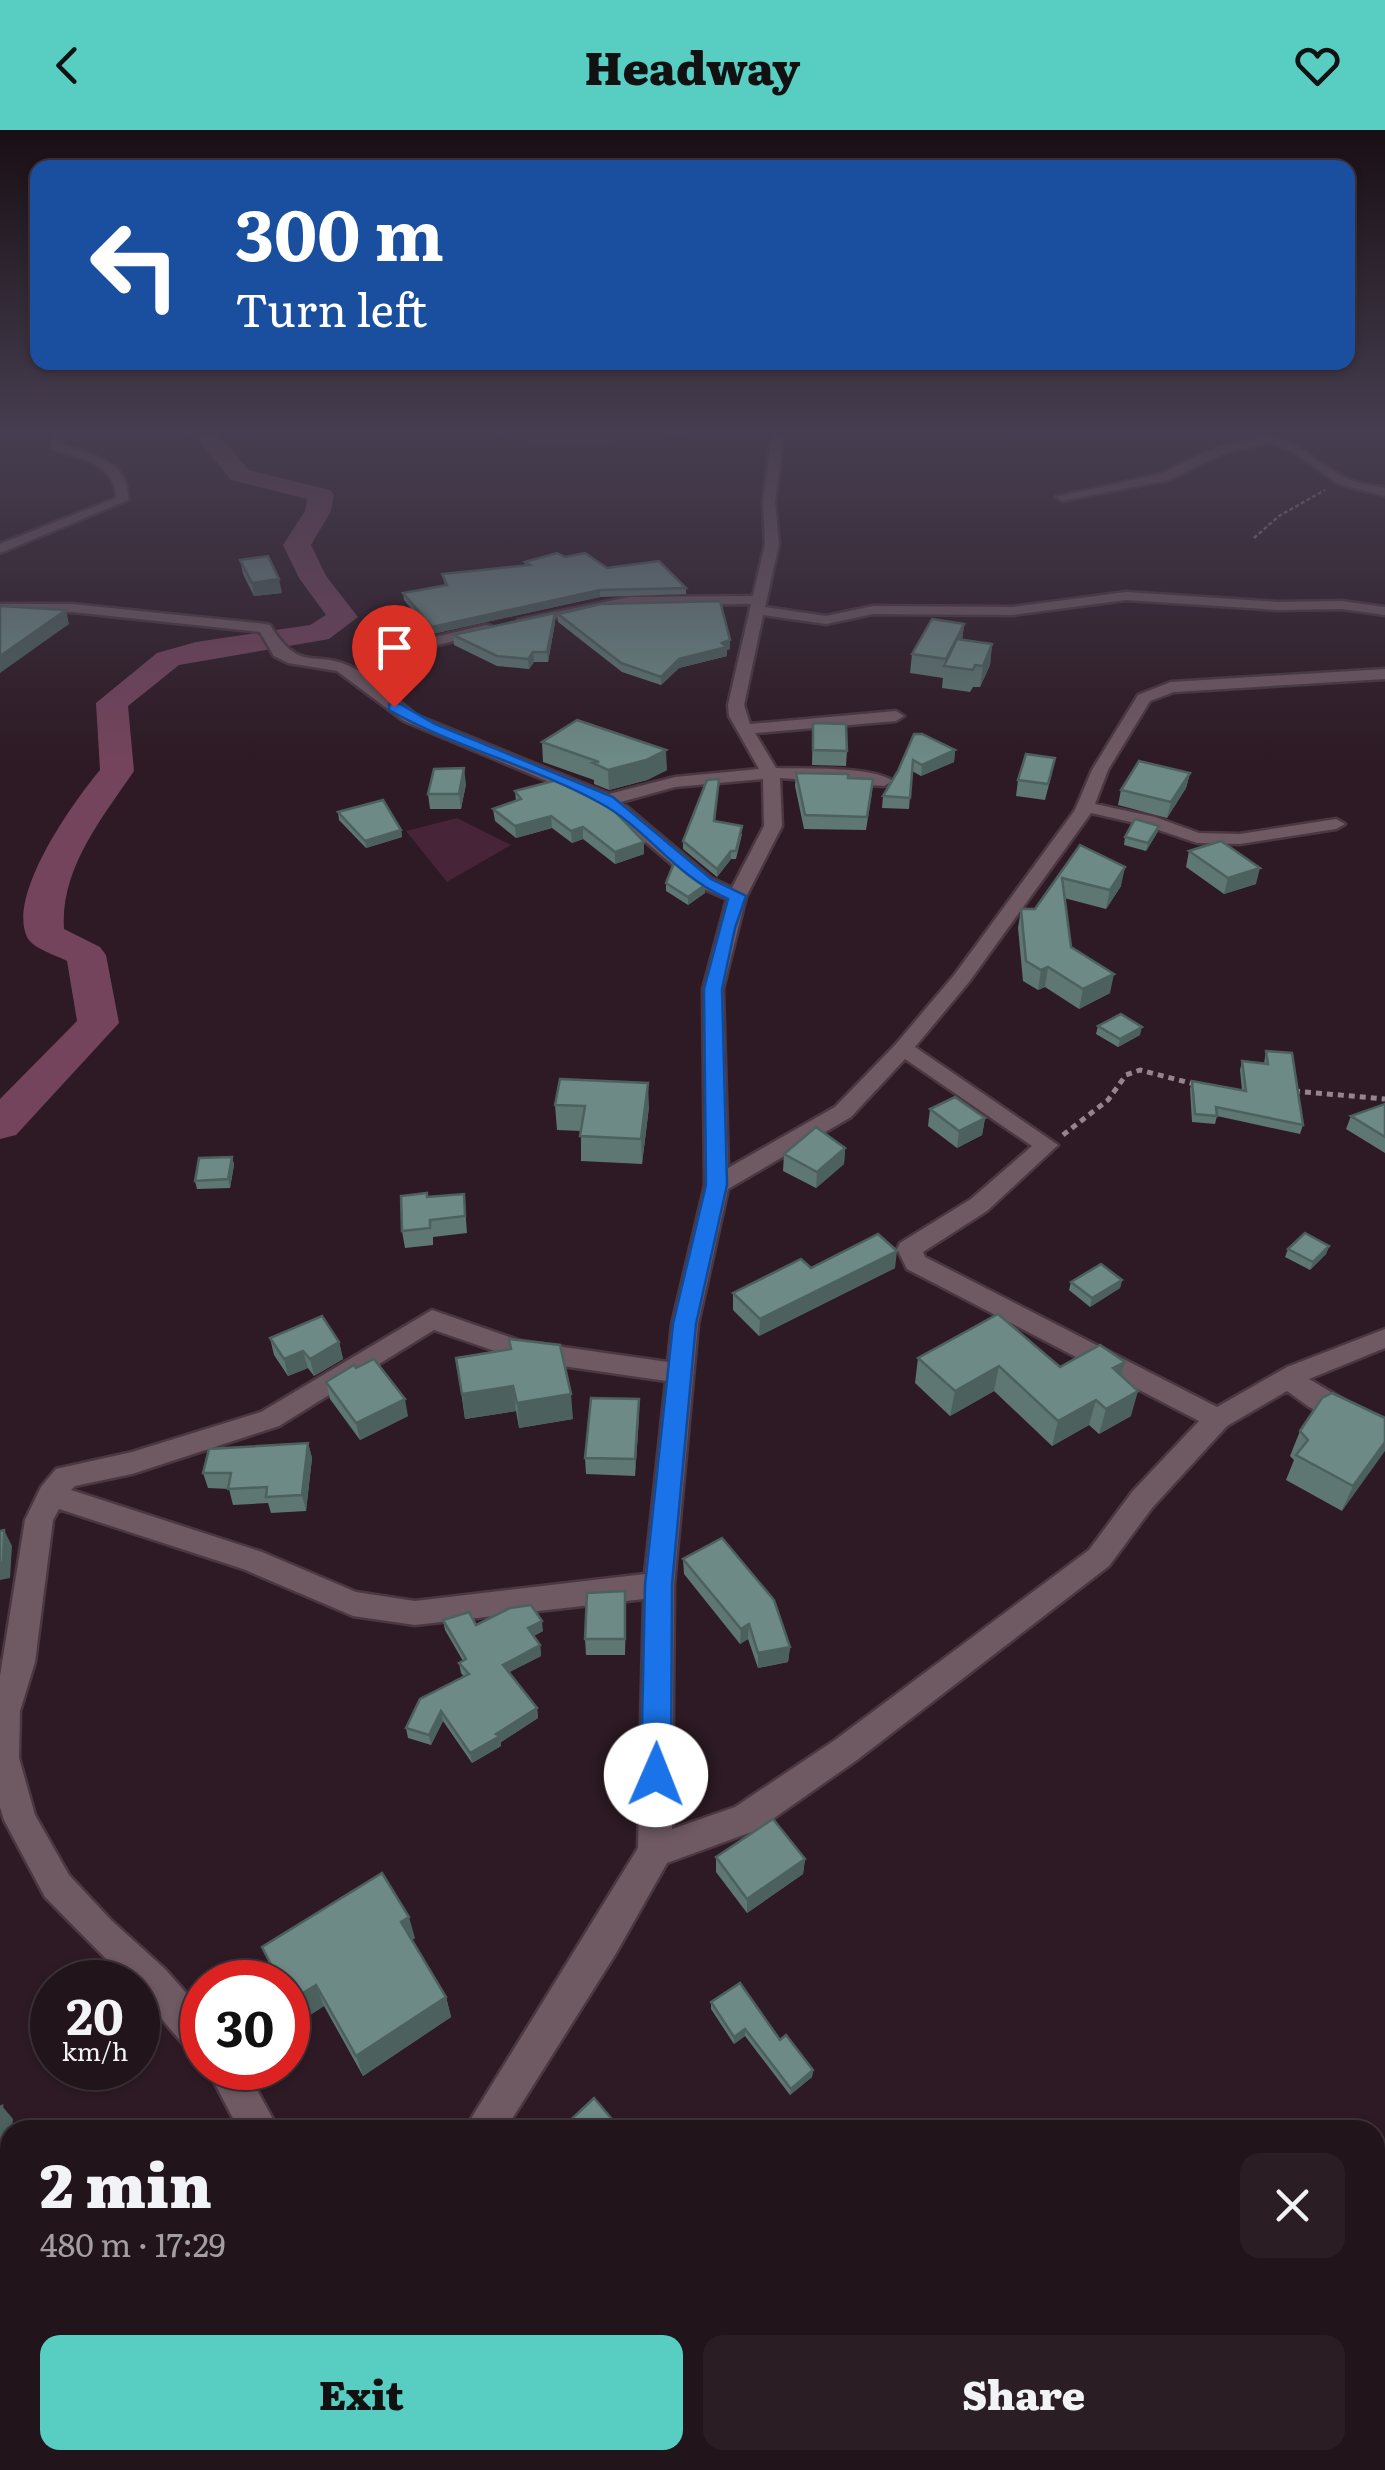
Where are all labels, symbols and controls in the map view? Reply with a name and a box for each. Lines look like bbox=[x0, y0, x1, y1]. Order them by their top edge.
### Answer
text: Headway bbox=[585, 32, 800, 99]
icon: back bbox=[40, 38, 95, 93]
icon: heart bbox=[1290, 38, 1345, 93]
text: 300 m bbox=[235, 179, 444, 283]
icon: left bbox=[70, 200, 200, 330]
text: Turn left bbox=[235, 274, 427, 341]
pin bbox=[352, 605, 437, 708]
icon: arrive bbox=[367, 620, 422, 675]
position arrow bbox=[604, 1723, 708, 1827]
speed limit sign: 30 bbox=[180, 1960, 310, 2090]
text: 20 bbox=[66, 1976, 124, 2050]
text: km/h bbox=[62, 2032, 128, 2069]
text: 2 min bbox=[40, 2137, 212, 2226]
button: close bbox=[1240, 2153, 1345, 2258]
text: 480 m · 17:29 bbox=[40, 2219, 226, 2267]
button: Exit bbox=[40, 2335, 683, 2450]
button: Share bbox=[703, 2335, 1345, 2450]

